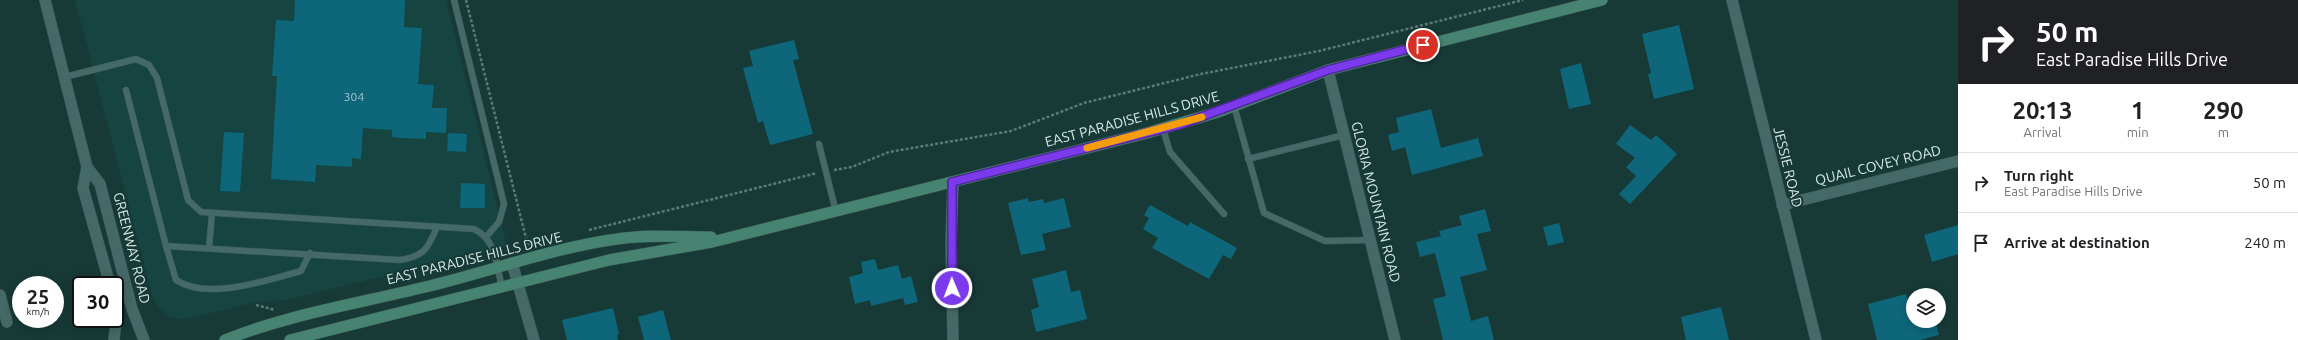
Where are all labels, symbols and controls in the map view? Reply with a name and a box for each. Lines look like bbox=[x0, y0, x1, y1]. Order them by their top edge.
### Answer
icon: right bbox=[1970, 16, 2022, 68]
text: 50 m bbox=[2036, 16, 2098, 47]
pin bbox=[1406, 28, 1440, 62]
icon: arrive bbox=[1412, 34, 1434, 56]
text: East Paradise Hills Drive bbox=[2036, 49, 2228, 69]
street label: EAST PARADISE HILLS DRIVE bbox=[1043, 88, 1221, 150]
house number: 304 bbox=[344, 90, 364, 103]
text: 20:13 bbox=[2012, 97, 2072, 124]
text: 1 bbox=[2131, 97, 2144, 124]
text: 290 bbox=[2203, 97, 2244, 124]
street label: GLORIA MOUNTAIN ROAD bbox=[1348, 120, 1404, 284]
street label: JESSIE ROAD bbox=[1770, 125, 1806, 209]
text: Arrival bbox=[2023, 125, 2061, 139]
text: min bbox=[2127, 125, 2149, 139]
text: m bbox=[2218, 125, 2229, 139]
street label: QUAIL COVEY ROAD bbox=[1813, 142, 1943, 188]
text: Turn right bbox=[2004, 167, 2074, 184]
icon: right bbox=[1970, 172, 1992, 194]
text: 50 m bbox=[2253, 174, 2286, 191]
text: East Paradise Hills Drive bbox=[2004, 184, 2143, 198]
street label: GREENWAY ROAD bbox=[110, 191, 154, 306]
street label: EAST PARADISE HILLS DRIVE bbox=[385, 228, 563, 288]
icon: arrive bbox=[1970, 232, 1992, 254]
text: Arrive at destination bbox=[2004, 234, 2150, 251]
text: 240 m bbox=[2244, 234, 2286, 251]
position arrow bbox=[931, 267, 973, 309]
speed limit sign: 30 bbox=[72, 276, 124, 328]
text: 25 bbox=[27, 285, 49, 308]
map controls bbox=[1906, 288, 1946, 328]
button: layers bbox=[1906, 288, 1946, 328]
text: km/h bbox=[26, 306, 50, 317]

